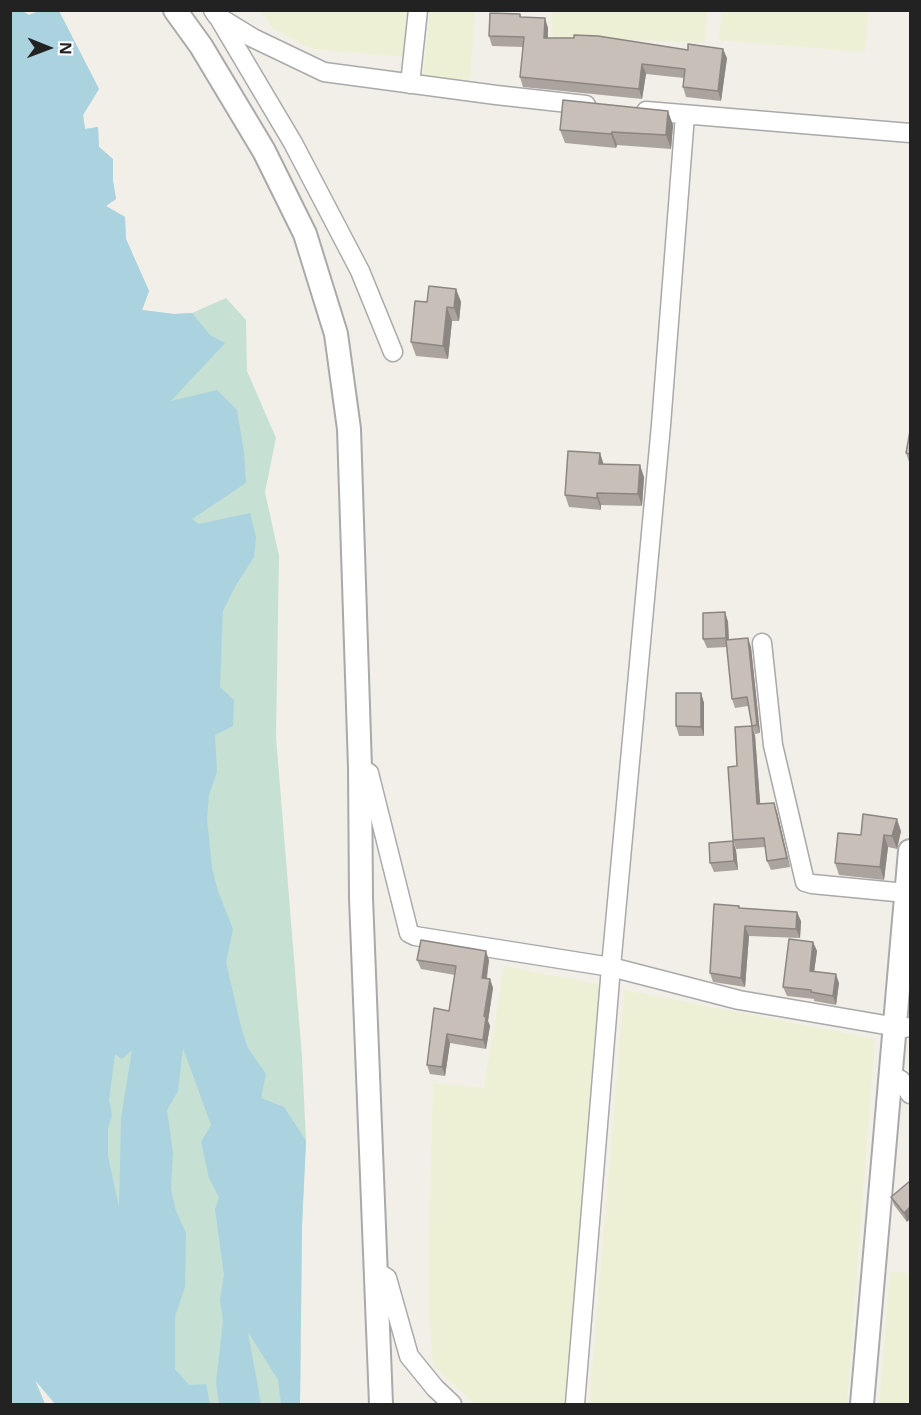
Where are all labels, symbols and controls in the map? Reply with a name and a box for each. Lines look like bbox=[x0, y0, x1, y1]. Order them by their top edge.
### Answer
north arrow bbox=[18, 18, 78, 78]
text: N bbox=[55, 42, 77, 55]

